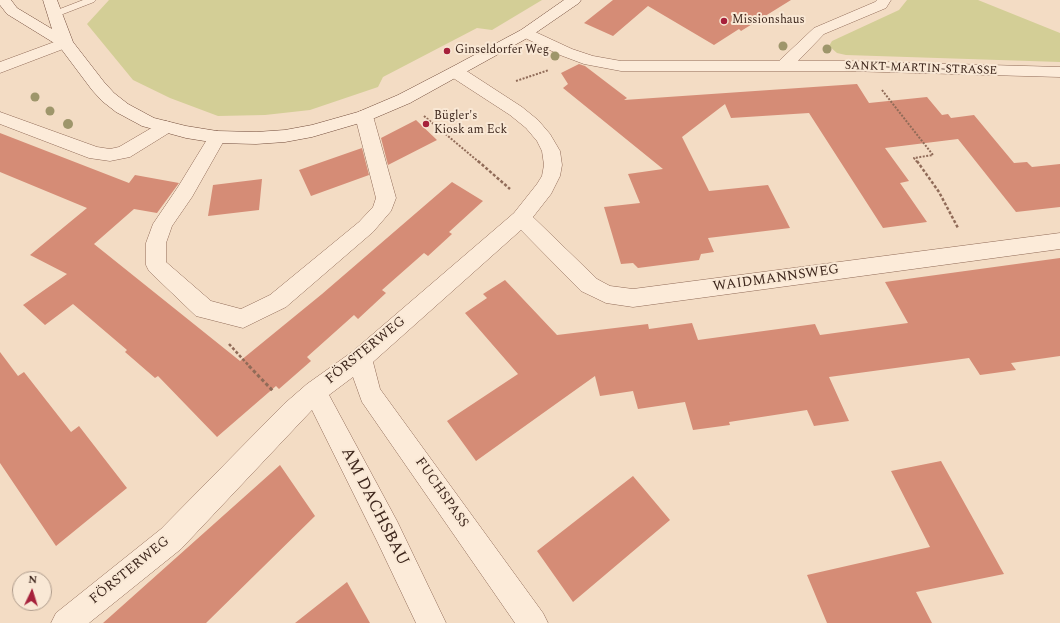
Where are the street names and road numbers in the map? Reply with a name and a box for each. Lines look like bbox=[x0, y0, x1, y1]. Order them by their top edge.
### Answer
street label: SANKT-MARTIN-STRASSE bbox=[845, 59, 997, 79]
street label: WAIDMANNSWEG bbox=[712, 262, 840, 296]
street label: FÖRSTERWEG bbox=[323, 314, 409, 388]
street label: AM DACHSBAU bbox=[335, 444, 413, 570]
street label: FUCHSPASS bbox=[411, 455, 471, 531]
street label: FÖRSTERWEG bbox=[87, 534, 173, 608]

